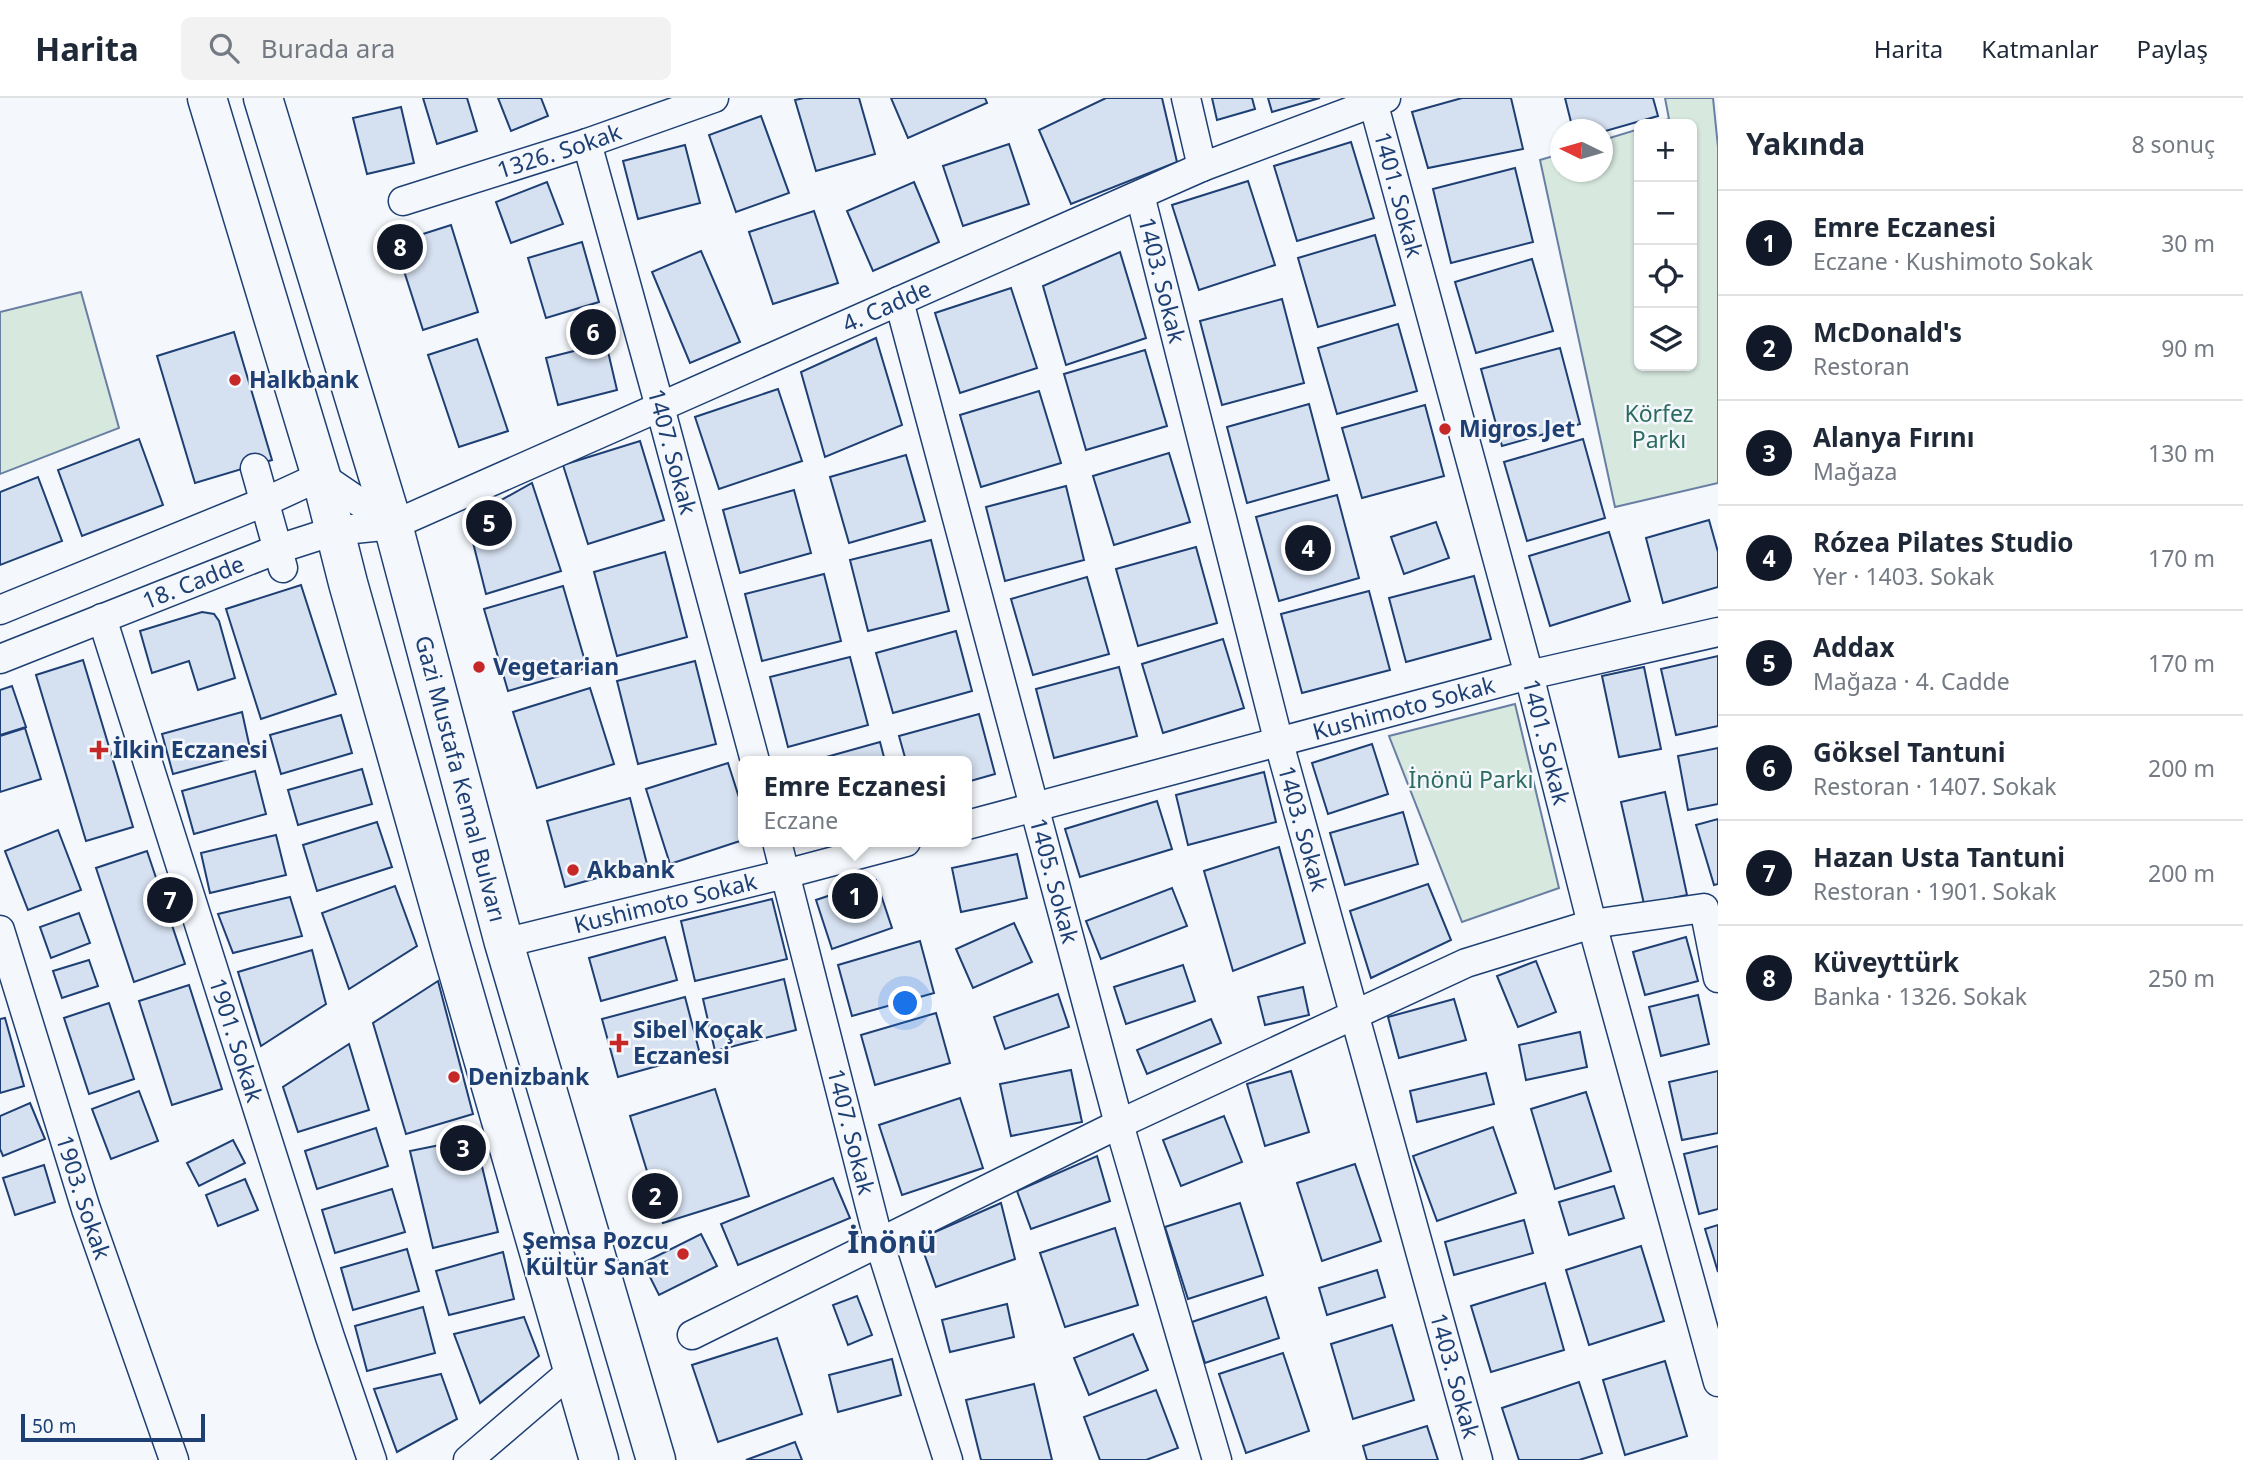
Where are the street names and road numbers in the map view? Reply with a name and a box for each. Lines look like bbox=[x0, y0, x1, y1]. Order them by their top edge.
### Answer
street label: 1326. Sokak bbox=[493, 115, 626, 185]
street label: 1401. Sokak bbox=[1367, 128, 1432, 261]
street label: 1403. Sokak bbox=[1131, 214, 1194, 347]
street label: 4. Cadde bbox=[837, 272, 936, 339]
street label: 1407. Sokak bbox=[641, 385, 705, 518]
street label: 18. Cadde bbox=[137, 547, 249, 616]
street label: Gazi Mustafa Kemal Bulvarı bbox=[408, 632, 515, 925]
street label: Kushimoto Sokak bbox=[1309, 668, 1499, 747]
street label: 1401. Sokak bbox=[1516, 675, 1578, 809]
street label: 1403. Sokak bbox=[1271, 762, 1337, 895]
street label: 1405. Sokak bbox=[1023, 814, 1087, 947]
street label: Kushimoto Sokak bbox=[570, 864, 760, 940]
street label: 1901. Sokak bbox=[202, 974, 272, 1107]
street label: 1407. Sokak bbox=[820, 1065, 883, 1199]
street label: 1903. Sokak bbox=[49, 1131, 120, 1264]
street label: 1403. Sokak bbox=[1423, 1309, 1488, 1442]

